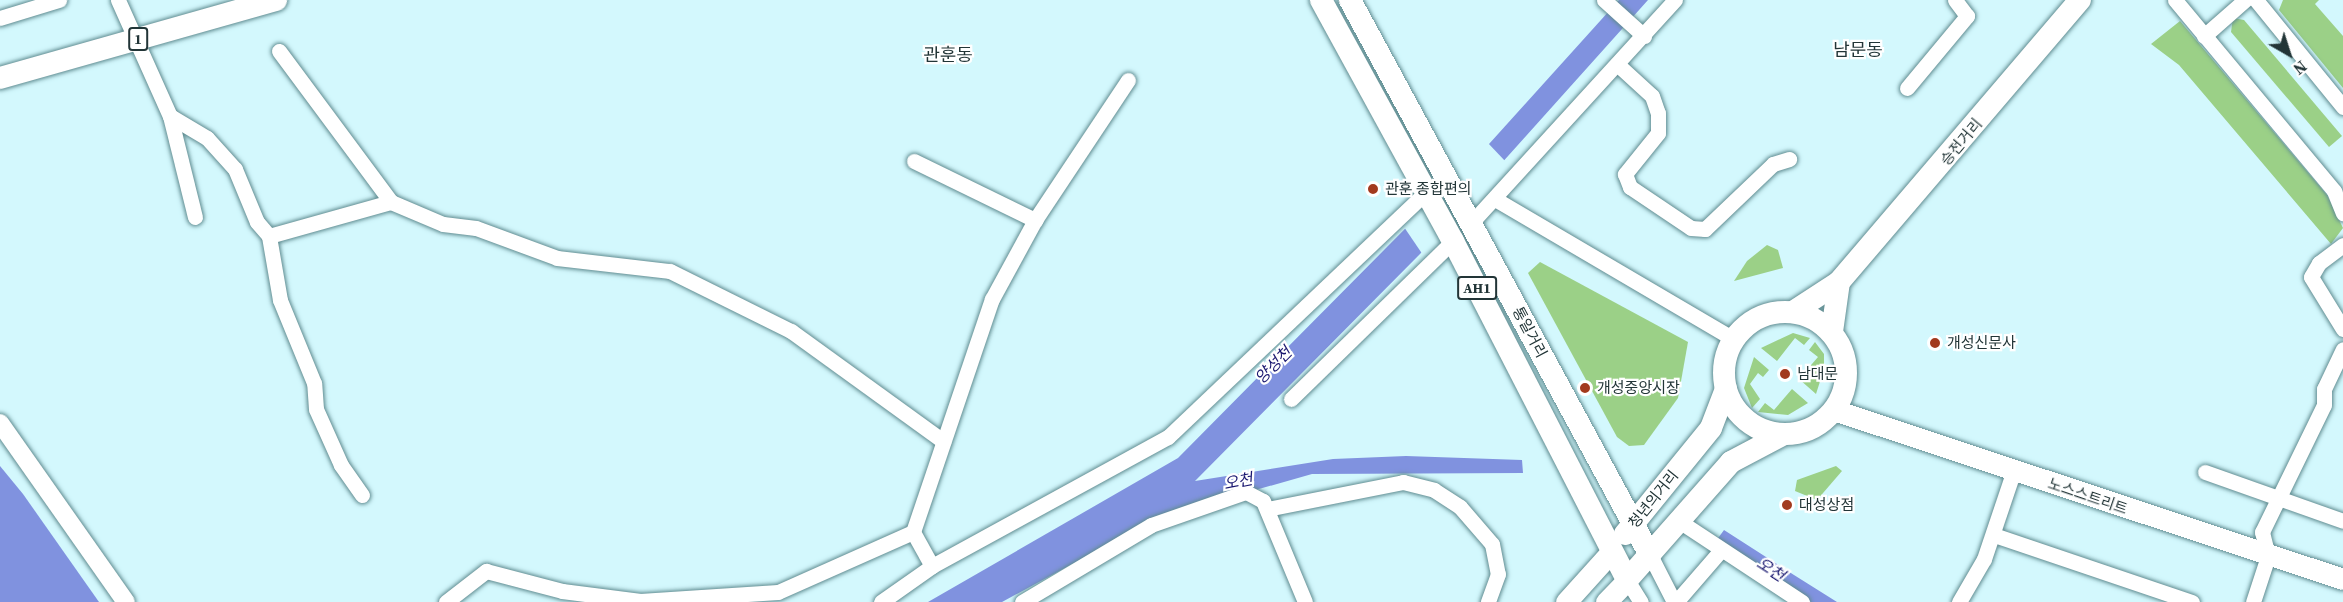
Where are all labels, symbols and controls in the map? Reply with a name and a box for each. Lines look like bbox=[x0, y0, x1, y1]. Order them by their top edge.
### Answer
north arrow bbox=[2259, 24, 2319, 84]
road number: 1 bbox=[128, 28, 148, 50]
district label: 남문동 bbox=[1833, 39, 1883, 61]
district label: 관훈동 bbox=[923, 44, 973, 66]
text: N bbox=[2289, 56, 2312, 80]
street label: 승전거리 bbox=[1936, 115, 1986, 169]
place label: 관훈 종합편의 bbox=[1385, 180, 1471, 198]
marker: 관훈 종합편의 bbox=[1366, 182, 1380, 196]
road number: AH1 bbox=[1456, 277, 1498, 299]
street label: 통일거리 bbox=[1509, 303, 1551, 361]
place label: 개성신문사 bbox=[1947, 334, 2016, 352]
marker: 개성신문사 bbox=[1928, 336, 1942, 350]
water label: 양성천 bbox=[1251, 343, 1295, 387]
place label: 남대문 bbox=[1797, 365, 1838, 383]
marker: 남대문 bbox=[1778, 367, 1792, 381]
place label: 개성중앙시장 bbox=[1597, 379, 1680, 397]
marker: 개성중앙시장 bbox=[1578, 381, 1592, 395]
street label: 청년의거리 bbox=[1624, 467, 1682, 531]
water label: 오천 bbox=[1222, 469, 1254, 493]
street label: 노스스트리트 bbox=[2046, 474, 2130, 518]
place label: 대성상점 bbox=[1799, 496, 1854, 514]
marker: 대성상점 bbox=[1780, 498, 1794, 512]
water label: 오천 bbox=[1753, 553, 1789, 585]

